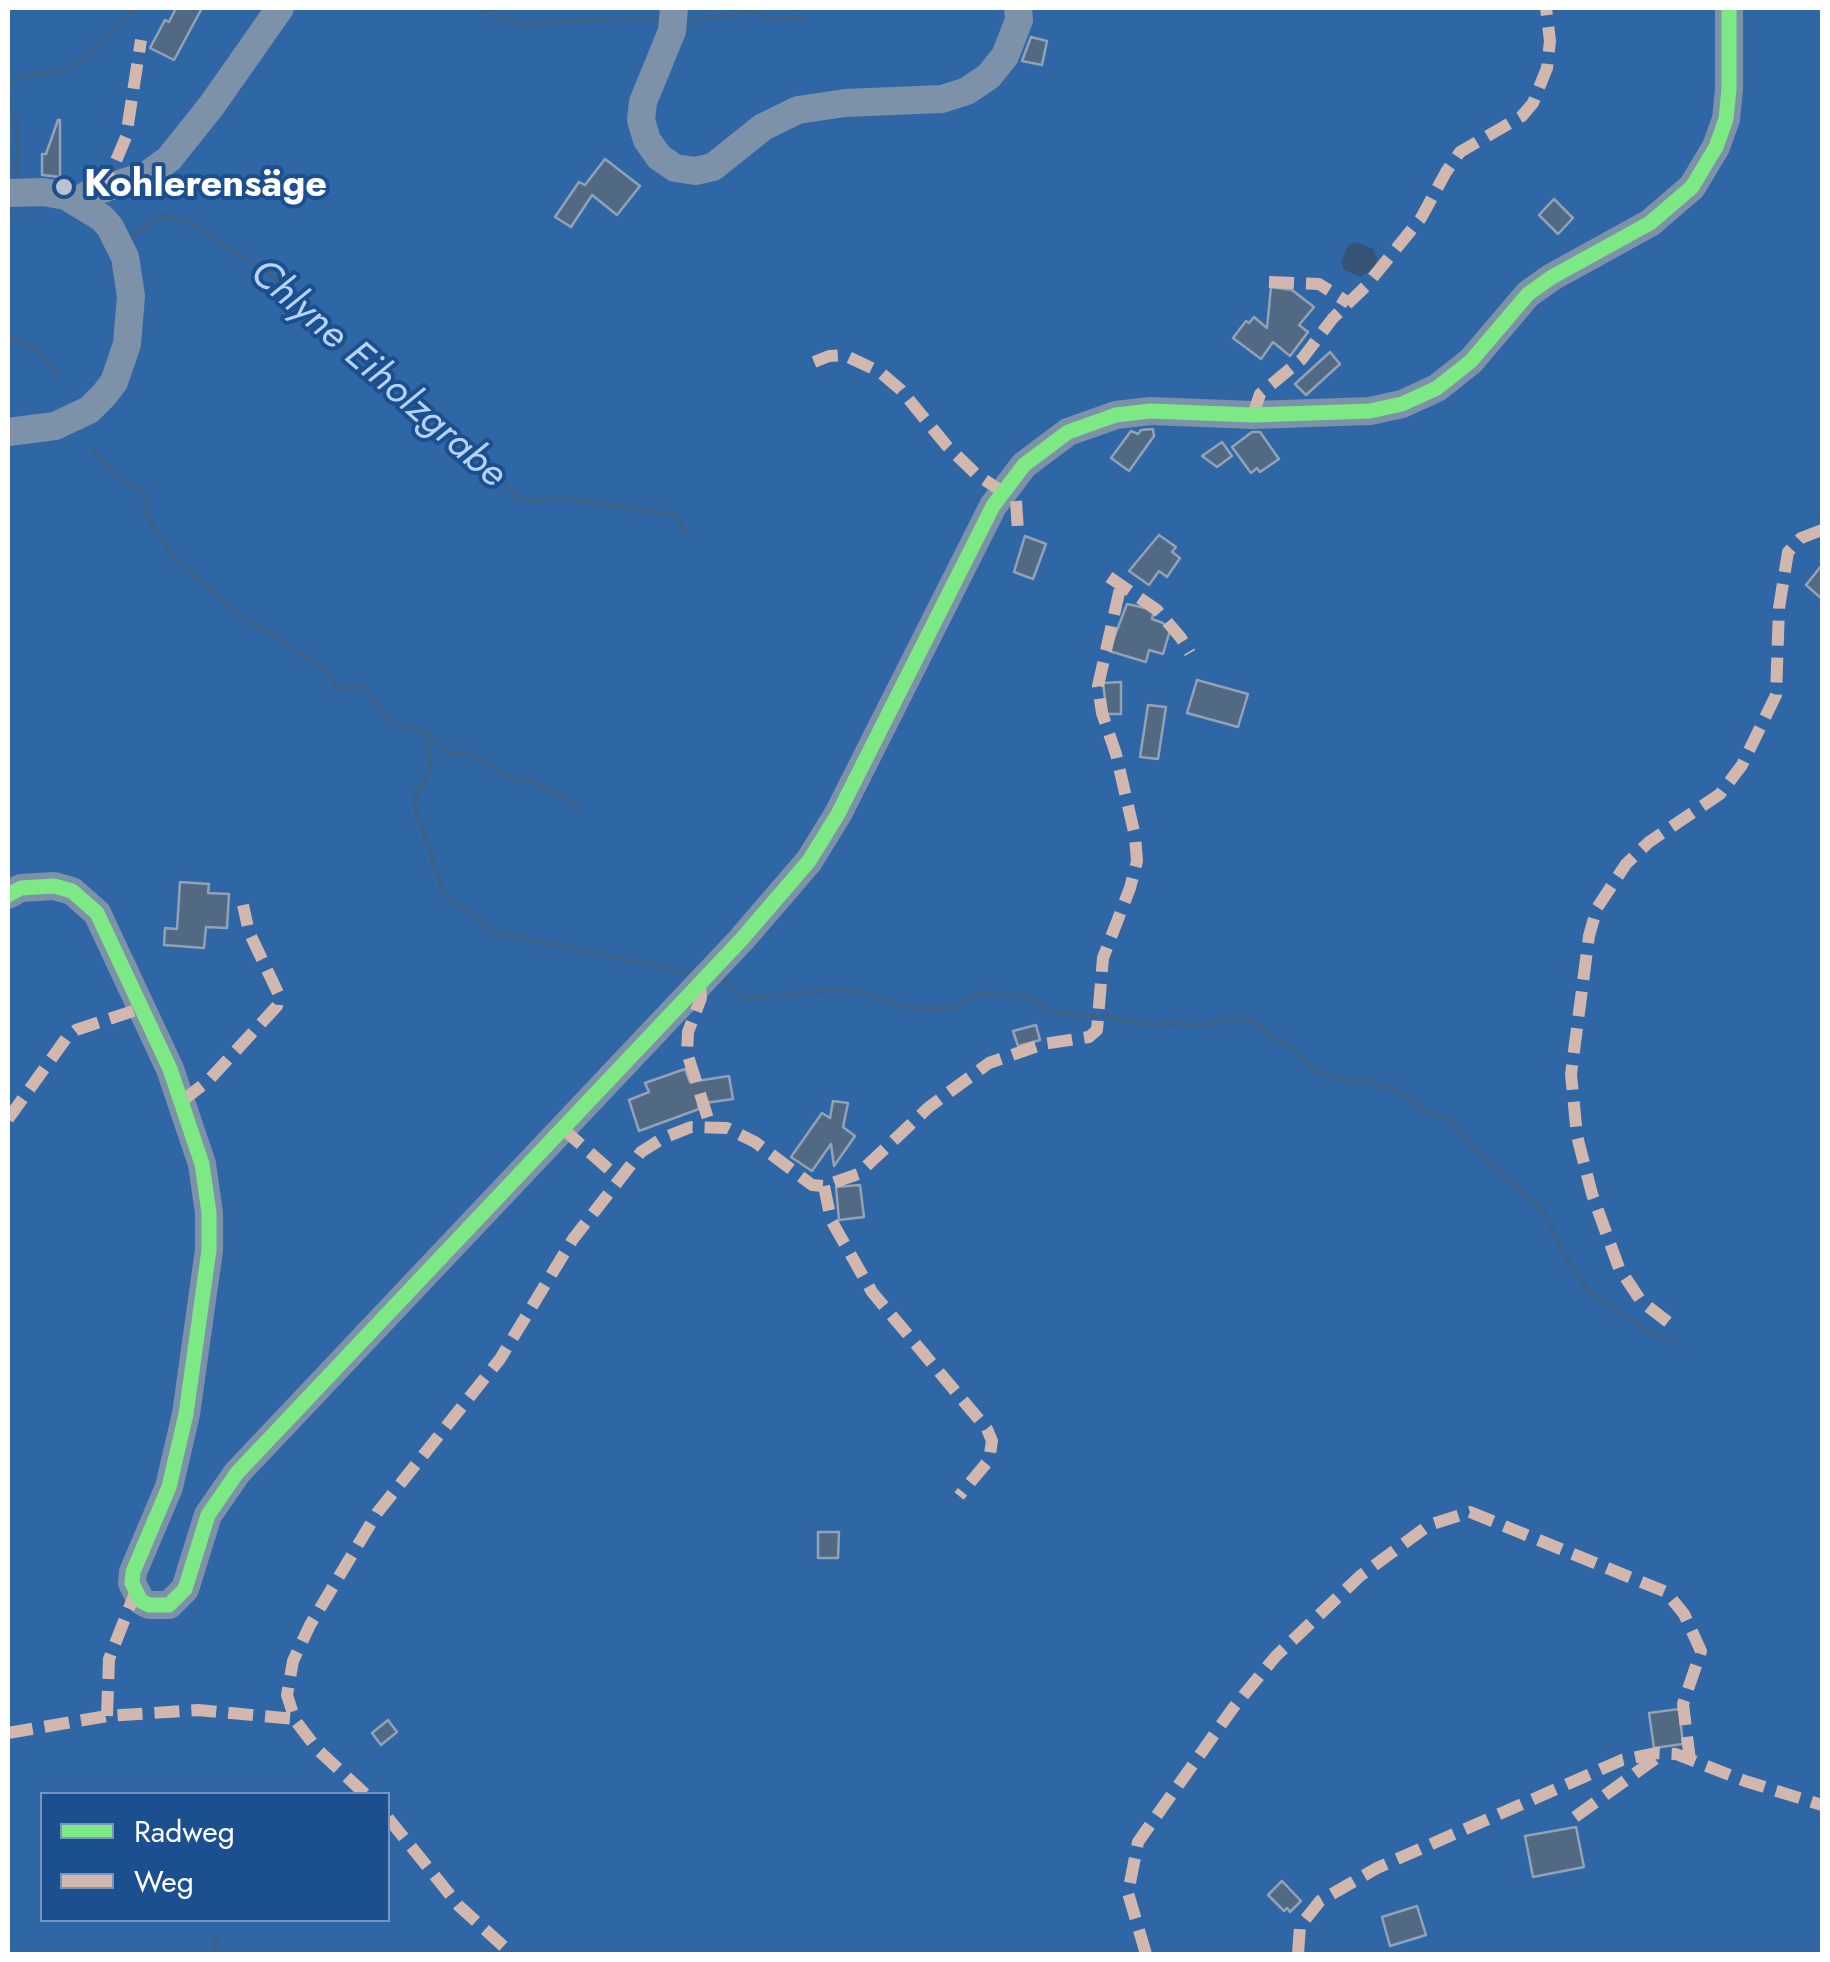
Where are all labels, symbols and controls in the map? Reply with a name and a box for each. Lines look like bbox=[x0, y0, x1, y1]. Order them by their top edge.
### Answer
place label: Kohlerensäge bbox=[84, 164, 327, 210]
marker: Kohlerensäge bbox=[53, 176, 75, 198]
water label: Chlyne Eiholzgrabe bbox=[239, 251, 515, 499]
legend bbox=[40, 1792, 390, 1922]
text: Radweg bbox=[134, 1810, 235, 1853]
text: Weg bbox=[134, 1860, 194, 1903]

